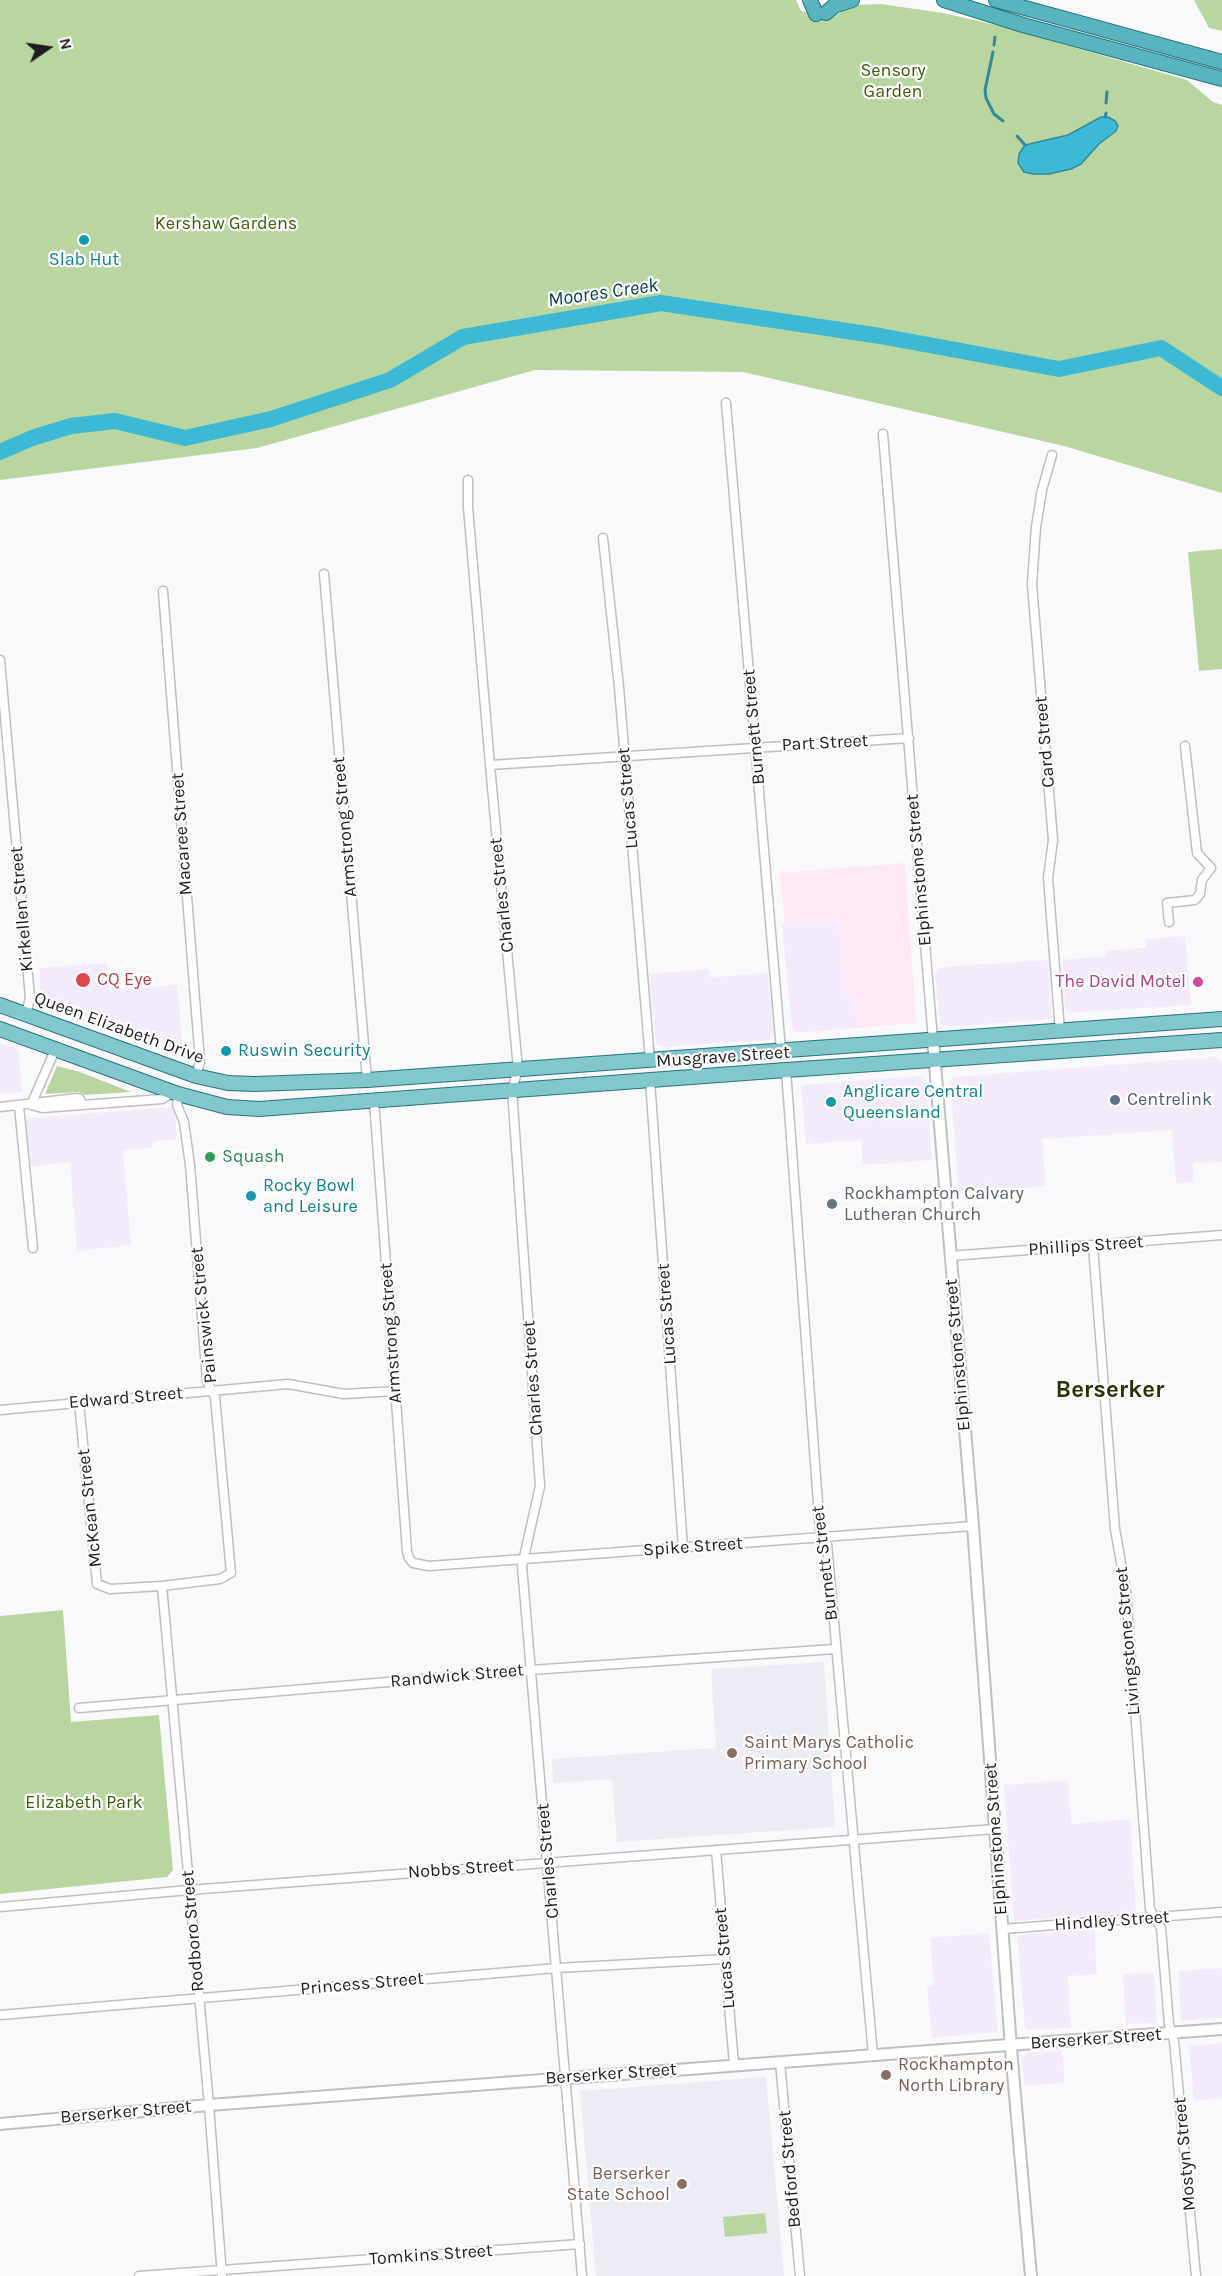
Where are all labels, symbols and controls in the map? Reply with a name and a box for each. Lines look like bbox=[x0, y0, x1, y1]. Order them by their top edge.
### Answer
north arrow bbox=[18, 18, 78, 78]
text: N bbox=[55, 36, 77, 52]
park label: Sensory Garden bbox=[860, 60, 926, 103]
park label: Kershaw Gardens bbox=[155, 213, 297, 235]
marker: Slab Hut bbox=[77, 233, 91, 247]
place label: Slab Hut bbox=[49, 249, 119, 271]
water label: Moores Creek bbox=[546, 273, 660, 313]
street label: Burnett Street bbox=[738, 668, 770, 786]
street label: Card Street bbox=[1030, 695, 1060, 789]
street label: Part Street bbox=[781, 730, 869, 756]
street label: Lucas Street bbox=[613, 746, 643, 850]
street label: Armstrong Street bbox=[328, 756, 362, 898]
street label: Macaree Street bbox=[167, 772, 197, 896]
street label: Elphinstone Street bbox=[902, 793, 936, 947]
street label: Charles Street bbox=[485, 836, 519, 954]
street label: Kirkellen Street bbox=[6, 845, 38, 973]
place label: CQ Eye bbox=[97, 969, 152, 991]
marker: CQ Eye bbox=[74, 971, 92, 989]
place label: The David Motel bbox=[1055, 971, 1186, 993]
marker: The David Motel bbox=[1191, 975, 1205, 989]
street label: Queen Elizabeth Drive bbox=[31, 987, 207, 1069]
place label: Ruswin Security bbox=[238, 1040, 370, 1062]
street label: Musgrave Street bbox=[655, 1042, 791, 1072]
marker: Ruswin Security bbox=[219, 1044, 233, 1058]
place label: Anglicare Central Queensland bbox=[843, 1081, 983, 1124]
place label: Centrelink bbox=[1127, 1089, 1212, 1111]
marker: Centrelink bbox=[1108, 1093, 1122, 1107]
marker: Anglicare Central Queensland bbox=[824, 1095, 838, 1109]
place label: Squash bbox=[222, 1146, 285, 1168]
marker: Squash bbox=[203, 1150, 217, 1164]
place label: Rocky Bowl and Leisure bbox=[263, 1175, 358, 1218]
place label: Rockhampton Calvary Lutheran Church bbox=[844, 1183, 1024, 1226]
marker: Rocky Bowl and Leisure bbox=[244, 1189, 258, 1203]
marker: Rockhampton Calvary Lutheran Church bbox=[825, 1197, 839, 1211]
street label: Phillips Street bbox=[1028, 1231, 1144, 1261]
street label: Painswick Street bbox=[186, 1246, 222, 1384]
street label: Armstrong Street bbox=[375, 1262, 407, 1404]
street label: Lucas Street bbox=[653, 1263, 681, 1365]
street label: Elphinstone Street bbox=[941, 1278, 975, 1432]
street label: Charles Street bbox=[518, 1320, 548, 1436]
district label: Berserker bbox=[1056, 1376, 1164, 1404]
street label: Edward Street bbox=[68, 1382, 184, 1414]
street label: McKean Street bbox=[73, 1448, 107, 1568]
street label: Burnett Street bbox=[807, 1504, 843, 1622]
street label: Spike Street bbox=[642, 1533, 744, 1561]
street label: Livingstone Street bbox=[1111, 1566, 1145, 1716]
street label: Randwick Street bbox=[389, 1659, 525, 1693]
place label: Saint Marys Catholic Primary School bbox=[744, 1732, 914, 1774]
marker: Saint Marys Catholic Primary School bbox=[725, 1746, 739, 1760]
street label: Elphinstone Street bbox=[980, 1762, 1012, 1916]
park label: Elizabeth Park bbox=[25, 1792, 143, 1814]
street label: Charles Street bbox=[532, 1802, 564, 1920]
street label: Nobbs Street bbox=[407, 1855, 515, 1883]
street label: Rodboro Street bbox=[177, 1869, 209, 1993]
street label: Lucas Street bbox=[710, 1906, 740, 2010]
street label: Hindley Street bbox=[1054, 1906, 1170, 1936]
street label: Princess Street bbox=[299, 1968, 425, 2000]
street label: Berserker Street bbox=[1030, 2024, 1162, 2054]
place label: Rockhampton North Library bbox=[898, 2054, 1014, 2096]
street label: Berserker Street bbox=[545, 2059, 677, 2089]
marker: Rockhampton North Library bbox=[879, 2068, 893, 2082]
street label: Berserker Street bbox=[59, 2096, 193, 2128]
street label: Mostyn Street bbox=[1169, 2096, 1201, 2212]
street label: Bedford Street bbox=[774, 2109, 806, 2229]
place label: Berserker State School bbox=[566, 2163, 670, 2206]
marker: Berserker State School bbox=[675, 2177, 689, 2191]
street label: Tomkins Street bbox=[369, 2240, 493, 2270]

